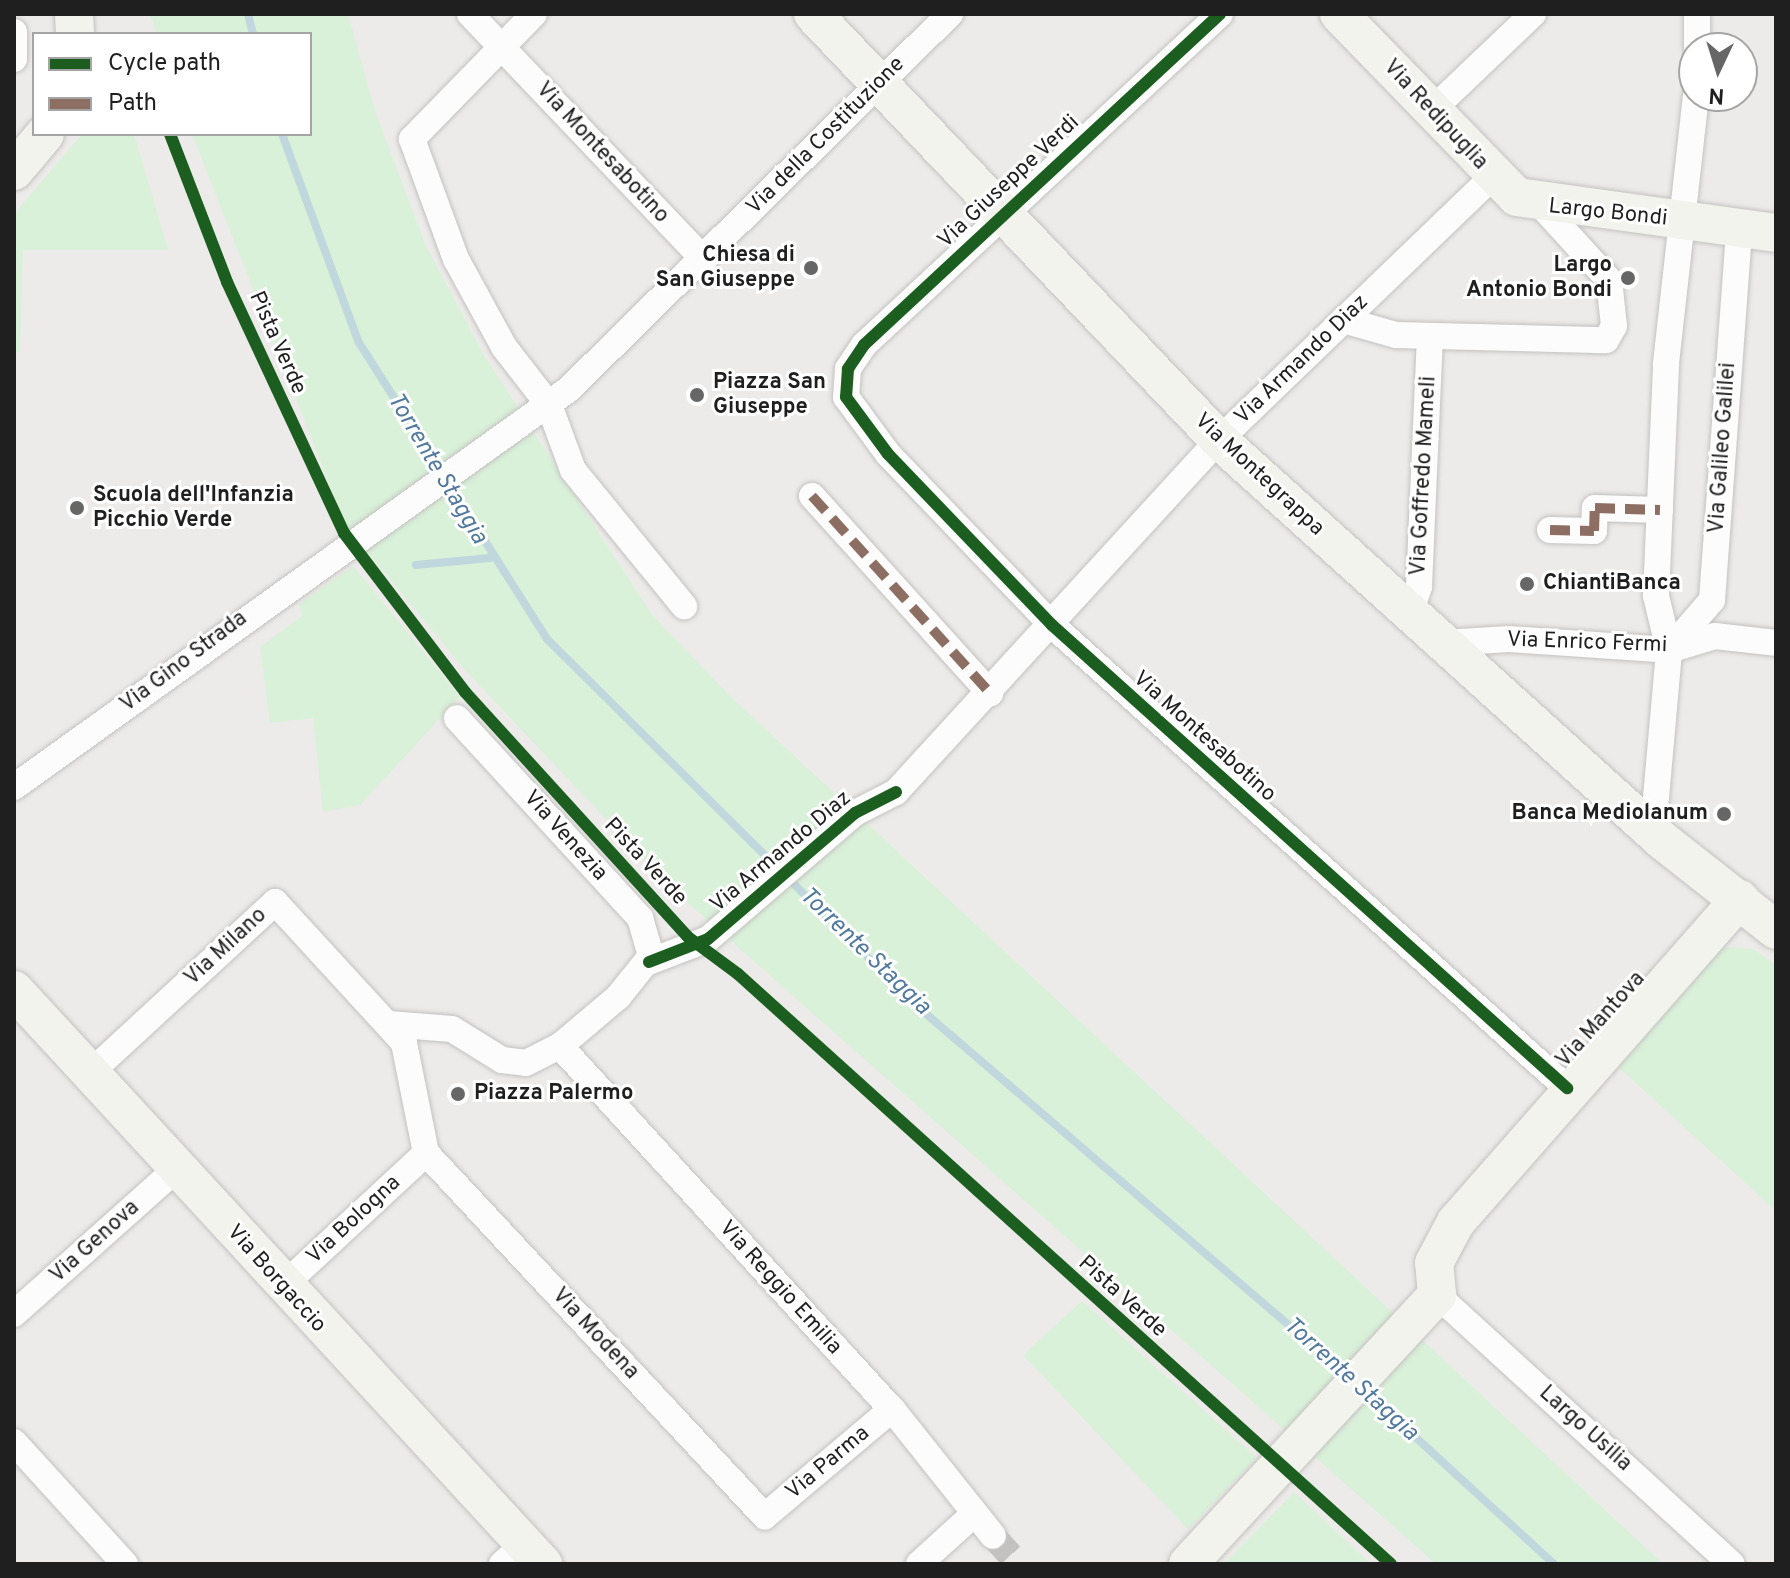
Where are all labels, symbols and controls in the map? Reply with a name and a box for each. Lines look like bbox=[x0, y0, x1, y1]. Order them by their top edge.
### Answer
legend bbox=[32, 32, 312, 136]
north arrow bbox=[1678, 32, 1758, 112]
text: Cycle path bbox=[108, 49, 221, 79]
street label: Via della Costituzione bbox=[741, 51, 911, 221]
street label: Via Redipuglia bbox=[1377, 54, 1493, 176]
street label: Via Montesabotino bbox=[530, 77, 674, 229]
text: N bbox=[1708, 80, 1725, 108]
text: Path bbox=[108, 89, 157, 119]
street label: Via Giuseppe Verdi bbox=[933, 109, 1085, 255]
street label: Largo Bondi bbox=[1547, 194, 1669, 232]
place label: Chiesa di San Giuseppe bbox=[656, 242, 795, 294]
place label: Largo Antonio Bondi bbox=[1466, 252, 1612, 304]
marker: Chiesa di San Giuseppe bbox=[802, 259, 820, 277]
marker: Largo Antonio Bondi bbox=[1619, 269, 1637, 287]
street label: Pista Verde bbox=[242, 287, 312, 399]
street label: Via Armando Diaz bbox=[1229, 289, 1375, 431]
street label: Via Galileo Galilei bbox=[1704, 362, 1742, 534]
place label: Piazza San Giuseppe bbox=[713, 369, 826, 420]
street label: Via Goffredo Mameli bbox=[1406, 375, 1442, 577]
marker: Piazza San Giuseppe bbox=[688, 386, 706, 404]
water label: Torrente Staggia bbox=[380, 388, 492, 550]
street label: Via Montegrappa bbox=[1189, 408, 1329, 542]
place label: Scuola dell'Infanzia Picchio Verde bbox=[93, 482, 294, 534]
marker: Scuola dell'Infanzia Picchio Verde bbox=[68, 499, 86, 517]
place label: ChiantiBanca bbox=[1543, 571, 1681, 597]
marker: ChiantiBanca bbox=[1518, 575, 1536, 593]
street label: Via Gino Strada bbox=[115, 606, 253, 718]
street label: Via Enrico Fermi bbox=[1506, 627, 1668, 659]
street label: Via Montesabotino bbox=[1127, 666, 1281, 808]
street label: Via Venezia bbox=[517, 785, 613, 887]
street label: Via Armando Diaz bbox=[705, 785, 857, 919]
place label: Banca Mediolanum bbox=[1512, 801, 1708, 827]
marker: Banca Mediolanum bbox=[1715, 805, 1733, 823]
street label: Pista Verde bbox=[598, 812, 692, 912]
water label: Torrente Staggia bbox=[792, 882, 936, 1022]
street label: Via Milano bbox=[179, 902, 273, 992]
street label: Via Mantova bbox=[1551, 966, 1651, 1074]
place label: Piazza Palermo bbox=[474, 1081, 633, 1107]
marker: Piazza Palermo bbox=[449, 1085, 467, 1103]
street label: Via Bologna bbox=[302, 1170, 406, 1270]
street label: Via Genova bbox=[45, 1195, 145, 1289]
street label: Via Reggio Emilia bbox=[713, 1216, 847, 1360]
street label: Via Borgaccio bbox=[221, 1220, 331, 1338]
street label: Pista Verde bbox=[1072, 1250, 1172, 1344]
street label: Via Modena bbox=[546, 1283, 644, 1385]
water label: Torrente Staggia bbox=[1277, 1312, 1423, 1448]
street label: Largo Usilia bbox=[1533, 1380, 1637, 1478]
street label: Via Parma bbox=[781, 1421, 875, 1505]

